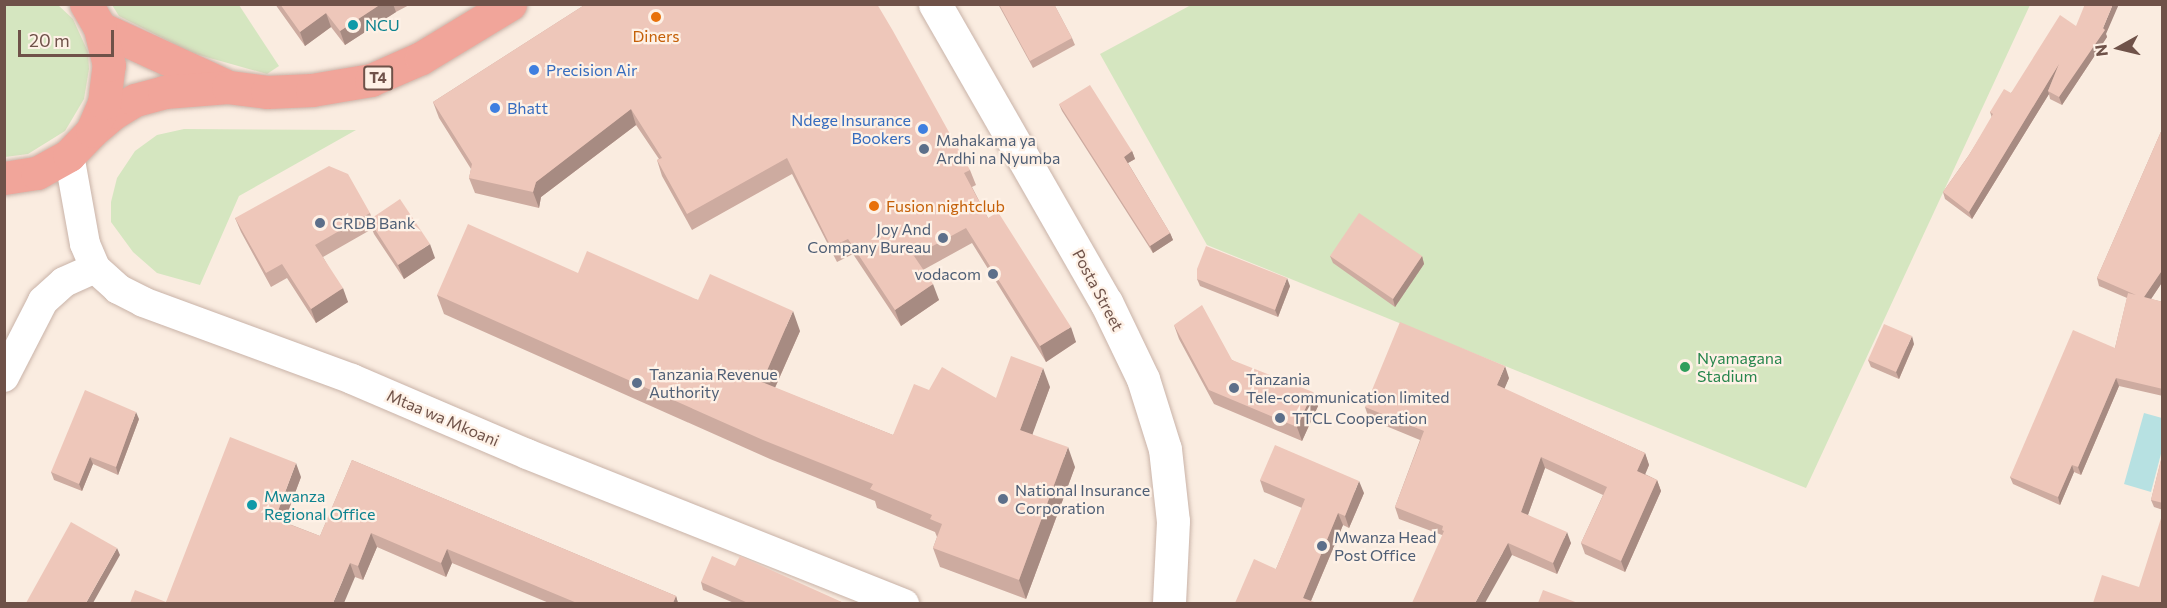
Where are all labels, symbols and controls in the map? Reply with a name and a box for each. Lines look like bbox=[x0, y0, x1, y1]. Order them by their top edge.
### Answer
marker: Diners bbox=[649, 10, 663, 24]
place label: NCU bbox=[365, 15, 400, 35]
scale bar bbox=[21, 18, 117, 56]
marker: NCU bbox=[346, 18, 360, 32]
north arrow bbox=[2089, 18, 2149, 78]
place label: Diners bbox=[633, 26, 679, 46]
text: 20 m bbox=[29, 29, 70, 51]
text: N bbox=[2090, 43, 2111, 58]
place label: Precision Air bbox=[546, 60, 637, 80]
marker: Precision Air bbox=[527, 63, 541, 77]
road number: T4 bbox=[363, 66, 393, 90]
place label: Bhatt bbox=[507, 98, 548, 118]
marker: Bhatt bbox=[488, 101, 502, 115]
place label: Ndege Insurance Bookers bbox=[791, 110, 911, 148]
marker: Ndege Insurance Bookers bbox=[916, 122, 930, 136]
place label: Mahakama ya Ardhi na Nyumba bbox=[936, 130, 1060, 168]
marker: Mahakama ya Ardhi na Nyumba bbox=[917, 142, 931, 156]
place label: Fusion nightclub bbox=[886, 196, 1005, 216]
marker: Fusion nightclub bbox=[867, 199, 881, 213]
place label: CRDB Bank bbox=[332, 213, 415, 233]
marker: CRDB Bank bbox=[313, 216, 327, 230]
place label: Joy And Company Bureau bbox=[807, 219, 931, 257]
marker: Joy And Company Bureau bbox=[936, 231, 950, 245]
street label: Posta Street bbox=[1068, 246, 1128, 334]
place label: vodacom bbox=[914, 264, 981, 284]
marker: vodacom bbox=[986, 267, 1000, 281]
place label: Nyamagana Stadium bbox=[1697, 348, 1782, 386]
marker: Nyamagana Stadium bbox=[1678, 360, 1692, 374]
place label: Tanzania Revenue Authority bbox=[649, 364, 778, 402]
place label: Tanzania Tele-communication limited bbox=[1246, 369, 1449, 407]
marker: Tanzania Revenue Authority bbox=[630, 376, 644, 390]
marker: Tanzania Tele-communication limited bbox=[1227, 381, 1241, 395]
street label: Mtaa wa Mkoani bbox=[384, 386, 502, 450]
place label: TTCL Cooperation bbox=[1292, 408, 1427, 428]
marker: TTCL Cooperation bbox=[1273, 411, 1287, 425]
place label: National Insurance Corporation bbox=[1015, 480, 1150, 518]
place label: Mwanza Regional Office bbox=[264, 486, 375, 524]
marker: National Insurance Corporation bbox=[996, 492, 1010, 506]
marker: Mwanza Regional Office bbox=[245, 498, 259, 512]
place label: Mwanza Head Post Office bbox=[1334, 527, 1436, 565]
marker: Mwanza Head Post Office bbox=[1315, 539, 1329, 553]

